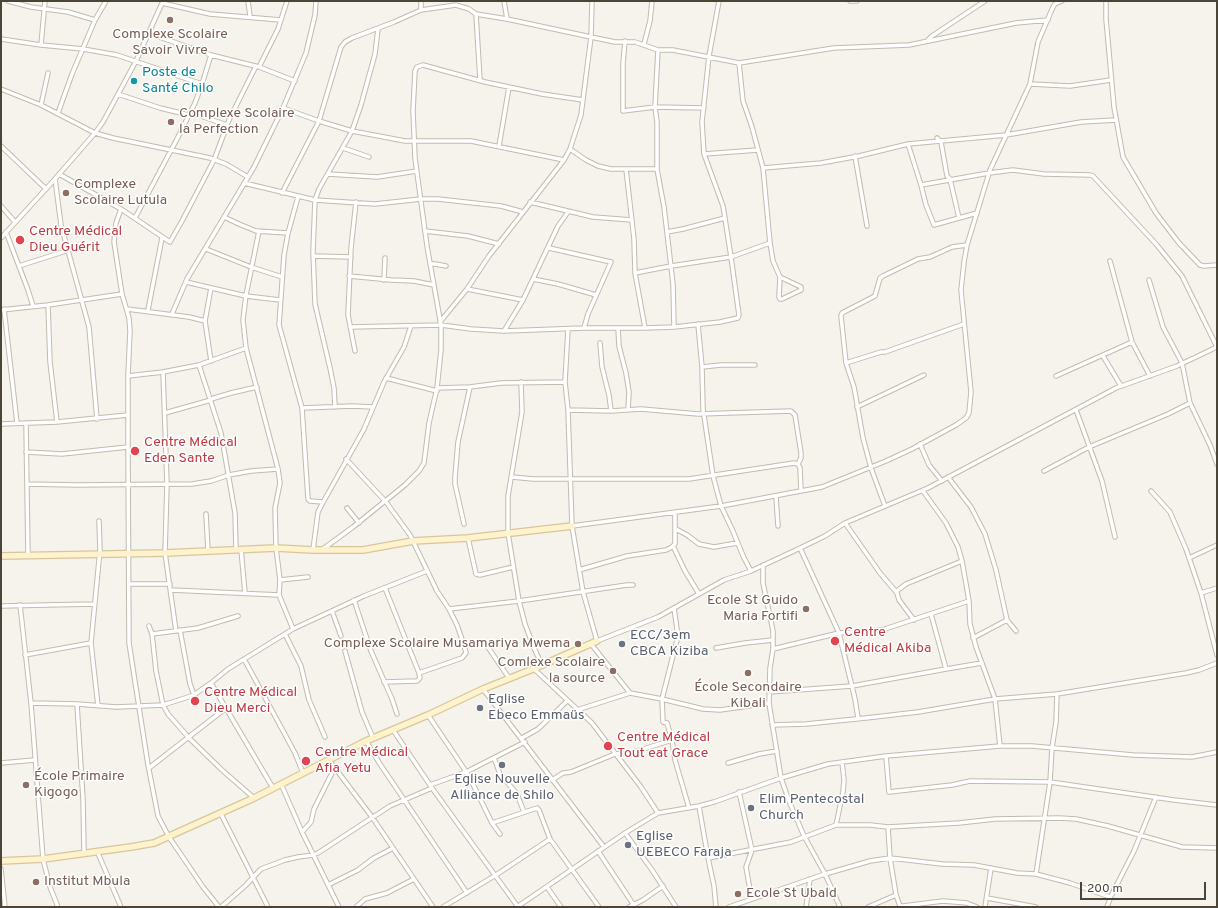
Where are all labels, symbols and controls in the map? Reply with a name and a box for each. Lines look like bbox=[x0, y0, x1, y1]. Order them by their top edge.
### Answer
marker: Complexe Scolaire Savoir Vivre bbox=[165, 15, 175, 25]
place label: Complexe Scolaire Savoir Vivre bbox=[112, 27, 228, 60]
place label: Poste de Santé Chilo bbox=[142, 65, 214, 98]
marker: Poste de Santé Chilo bbox=[129, 76, 139, 86]
place label: Complexe Scolaire la Perfection bbox=[179, 106, 295, 138]
marker: Complexe Scolaire la Perfection bbox=[166, 117, 176, 127]
place label: Complexe Scolaire Lutula bbox=[74, 177, 167, 210]
marker: Complexe Scolaire Lutula bbox=[61, 188, 71, 198]
place label: Centre Médical Dieu Guérit bbox=[29, 224, 122, 256]
marker: Centre Médical Dieu Guérit bbox=[14, 234, 26, 246]
place label: Centre Médical Eden Sante bbox=[144, 435, 237, 468]
marker: Centre Médical Eden Sante bbox=[129, 445, 141, 457]
place label: Ecole St Guido Maria Fortifi bbox=[707, 593, 798, 626]
marker: Ecole St Guido Maria Fortifi bbox=[801, 604, 811, 614]
place label: Centre Médical Akiba bbox=[844, 625, 931, 658]
place label: ECC/3em CBCA Kiziba bbox=[630, 628, 708, 660]
marker: Centre Médical Akiba bbox=[829, 635, 841, 647]
place label: Complexe Scolaire Musamariya Mwema bbox=[324, 636, 570, 652]
marker: Complexe Scolaire Musamariya Mwema bbox=[573, 639, 583, 649]
marker: ECC/3em CBCA Kiziba bbox=[617, 639, 627, 649]
place label: Comlexe Scolaire la source bbox=[498, 655, 605, 688]
marker: Comlexe Scolaire la source bbox=[608, 666, 618, 676]
marker: École Secondaire Kibali bbox=[743, 668, 753, 678]
place label: École Secondaire Kibali bbox=[694, 680, 802, 712]
place label: Centre Médical Dieu Merci bbox=[204, 685, 297, 718]
place label: Eglise Ebeco Emmaüs bbox=[488, 692, 585, 724]
marker: Centre Médical Dieu Merci bbox=[189, 695, 201, 707]
marker: Eglise Ebeco Emmaüs bbox=[475, 703, 485, 713]
place label: Centre Médical Tout eat Grace bbox=[617, 730, 710, 762]
marker: Centre Médical Tout eat Grace bbox=[602, 740, 614, 752]
place label: Centre Médical Afia Yetu bbox=[315, 745, 408, 778]
marker: Centre Médical Afia Yetu bbox=[300, 755, 312, 767]
marker: Eglise Nouvelle Alliance de Shilo bbox=[497, 760, 507, 770]
place label: École Primaire Kigogo bbox=[34, 769, 125, 802]
place label: Eglise Nouvelle Alliance de Shilo bbox=[450, 772, 554, 804]
marker: École Primaire Kigogo bbox=[21, 780, 31, 790]
place label: Elim Pentecostal Church bbox=[759, 792, 864, 824]
marker: Elim Pentecostal Church bbox=[746, 803, 756, 813]
place label: Eglise UEBECO Faraja bbox=[636, 829, 732, 862]
marker: Eglise UEBECO Faraja bbox=[623, 840, 633, 850]
place label: Institut Mbula bbox=[44, 874, 130, 890]
scale bar bbox=[1082, 874, 1208, 900]
marker: Institut Mbula bbox=[31, 877, 41, 887]
text: 200 m bbox=[1087, 881, 1123, 897]
place label: Ecole St Ubald bbox=[746, 886, 837, 902]
marker: Ecole St Ubald bbox=[733, 889, 743, 899]

